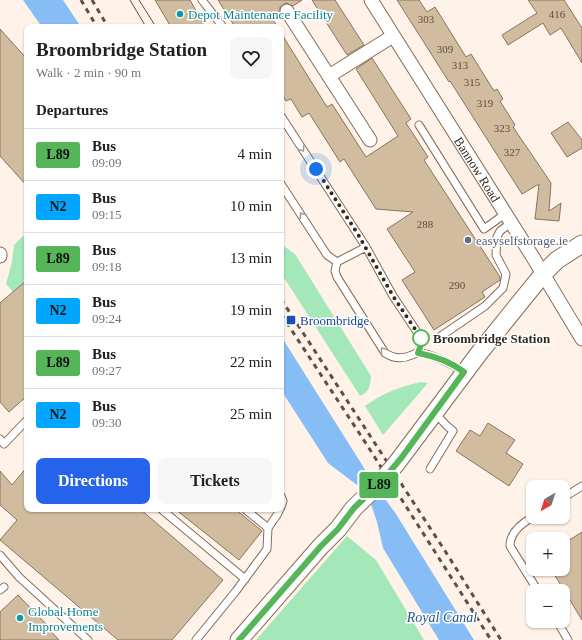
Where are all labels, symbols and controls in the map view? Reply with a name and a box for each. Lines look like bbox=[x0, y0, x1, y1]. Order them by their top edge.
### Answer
place label: Depot Maintenance Facility bbox=[188, 7, 334, 22]
house number: 416 bbox=[549, 8, 566, 20]
marker: Depot Maintenance Facility bbox=[175, 9, 185, 19]
house number: 303 bbox=[418, 13, 435, 25]
button: heart bbox=[230, 37, 272, 79]
text: Broombridge Station bbox=[36, 39, 207, 60]
house number: 309 bbox=[437, 43, 454, 55]
house number: 313 bbox=[452, 59, 469, 71]
text: Walk · 2 min · 90 m bbox=[36, 65, 141, 80]
house number: 315 bbox=[464, 76, 481, 88]
house number: 319 bbox=[477, 97, 494, 109]
text: Departures bbox=[36, 102, 108, 118]
house number: 323 bbox=[494, 122, 511, 134]
street label: Bannow Road bbox=[451, 134, 504, 205]
text: Bus bbox=[92, 138, 116, 154]
one-way arrow bbox=[298, 145, 305, 152]
text: 4 min bbox=[237, 146, 272, 162]
house number: 327 bbox=[504, 146, 521, 158]
text: L89 bbox=[46, 147, 70, 162]
text: 09:09 bbox=[92, 155, 122, 170]
your location bbox=[306, 159, 326, 179]
text: Bus bbox=[92, 190, 116, 206]
text: 10 min bbox=[230, 198, 272, 214]
text: N2 bbox=[49, 199, 67, 214]
text: 09:15 bbox=[92, 207, 122, 222]
one-way arrow bbox=[299, 212, 307, 219]
house number: 288 bbox=[417, 218, 434, 230]
place label: easyselfstorage.ie bbox=[476, 233, 568, 248]
marker: easyselfstorage.ie bbox=[463, 235, 473, 245]
text: Bus bbox=[92, 242, 116, 258]
text: 13 min bbox=[230, 250, 272, 266]
text: L89 bbox=[46, 251, 70, 266]
text: 09:18 bbox=[92, 259, 122, 274]
house number: 290 bbox=[449, 279, 466, 291]
text: Bus bbox=[92, 294, 116, 310]
text: 19 min bbox=[230, 302, 272, 318]
text: N2 bbox=[49, 303, 67, 318]
text: 09:24 bbox=[92, 311, 122, 326]
place label: Broombridge bbox=[300, 313, 370, 328]
marker: Broombridge bbox=[285, 314, 297, 326]
marker: Broombridge Station bbox=[412, 329, 430, 347]
place label: Broombridge Station bbox=[433, 331, 551, 346]
text: Bus bbox=[92, 346, 116, 362]
one-way arrow bbox=[381, 347, 388, 354]
text: 22 min bbox=[230, 354, 272, 370]
text: L89 bbox=[46, 355, 70, 370]
text: 09:27 bbox=[92, 363, 122, 378]
text: Bus bbox=[92, 398, 116, 414]
text: 25 min bbox=[230, 406, 272, 422]
text: N2 bbox=[49, 407, 67, 422]
text: 09:30 bbox=[92, 415, 122, 430]
button: Directions bbox=[36, 458, 150, 504]
button: Tickets bbox=[158, 458, 272, 504]
line badge: L89 bbox=[356, 472, 402, 498]
text: L89 bbox=[367, 477, 391, 492]
north arrow bbox=[526, 480, 570, 524]
map controls bbox=[526, 480, 570, 628]
button: + bbox=[526, 532, 570, 576]
button: − bbox=[526, 584, 570, 628]
place label: Global Home Improvements bbox=[28, 604, 103, 634]
water label: Royal Canal bbox=[406, 610, 477, 625]
marker: Global Home Improvements bbox=[15, 613, 25, 623]

